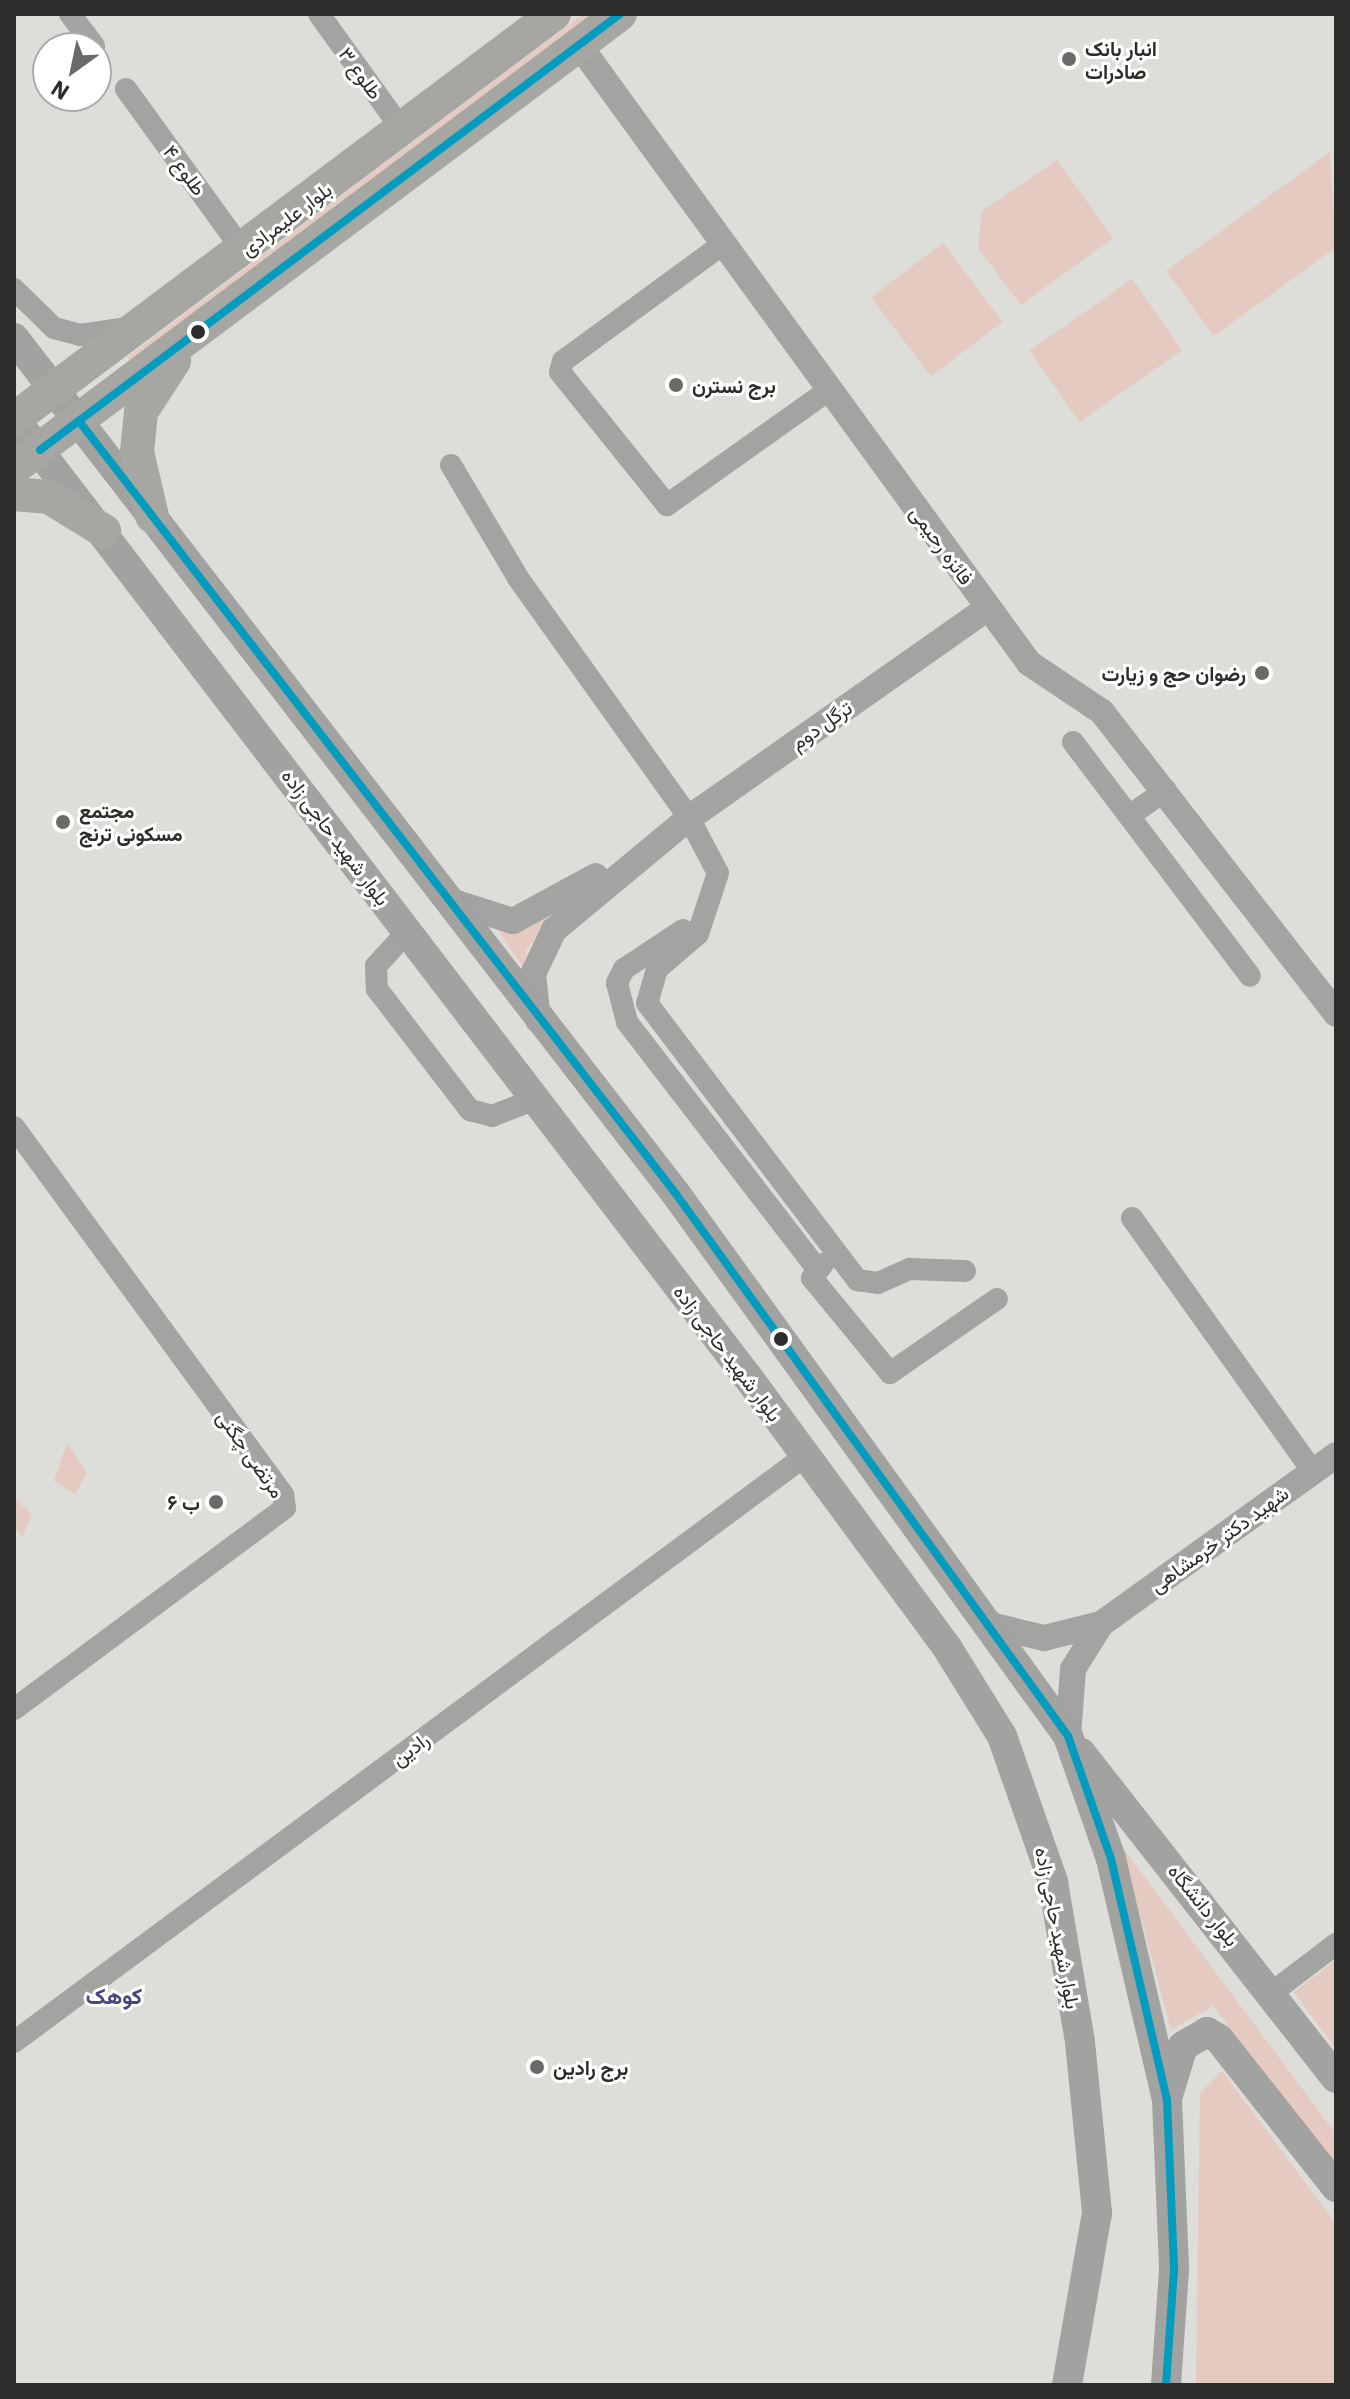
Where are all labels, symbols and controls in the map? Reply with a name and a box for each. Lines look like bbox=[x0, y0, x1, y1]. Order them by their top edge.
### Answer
north arrow bbox=[32, 32, 112, 112]
place label: انبار بانک صادرات bbox=[1085, 36, 1157, 83]
street label: طلوع ۳ bbox=[334, 42, 388, 104]
marker: انبار بانک صادرات bbox=[1060, 50, 1078, 68]
text: N bbox=[45, 74, 74, 107]
street label: طلوع ۴ bbox=[159, 140, 211, 200]
street label: بلوار علیمرادی bbox=[236, 177, 336, 261]
unlabelled marker bbox=[190, 324, 206, 340]
place label: برج نسترن bbox=[692, 373, 776, 397]
marker: برج نسترن bbox=[667, 376, 685, 394]
street label: فائزه رحیمی bbox=[905, 501, 979, 589]
place label: رضوان حج و زیارت bbox=[1101, 661, 1246, 685]
marker: رضوان حج و زیارت bbox=[1253, 664, 1271, 682]
street label: ترگل دوم bbox=[786, 695, 856, 755]
street label: بلوار شهید حاجی زاده bbox=[277, 764, 395, 910]
place label: مجتمع مسکونی ترنج bbox=[79, 798, 183, 845]
marker: مجتمع مسکونی ترنج bbox=[54, 813, 72, 831]
street label: بلوار شهید حاجی زاده bbox=[669, 1280, 787, 1426]
unlabelled marker bbox=[773, 1331, 789, 1347]
street label: مرتضی چگنی bbox=[212, 1406, 290, 1502]
street label: شهید دکتر خرمشاهی bbox=[1145, 1481, 1293, 1597]
place label: ب ۶ bbox=[167, 1490, 200, 1514]
marker: ب ۶ bbox=[207, 1493, 225, 1511]
street label: رادین bbox=[386, 1727, 434, 1771]
street label: بلوار شهید حاجی زاده bbox=[1031, 1845, 1085, 2011]
street label: بلوار دانشگاه bbox=[1164, 1859, 1244, 1951]
district label: کوهک bbox=[86, 1983, 142, 2009]
place label: برج رادین bbox=[553, 2055, 628, 2079]
marker: برج رادین bbox=[528, 2058, 546, 2076]

